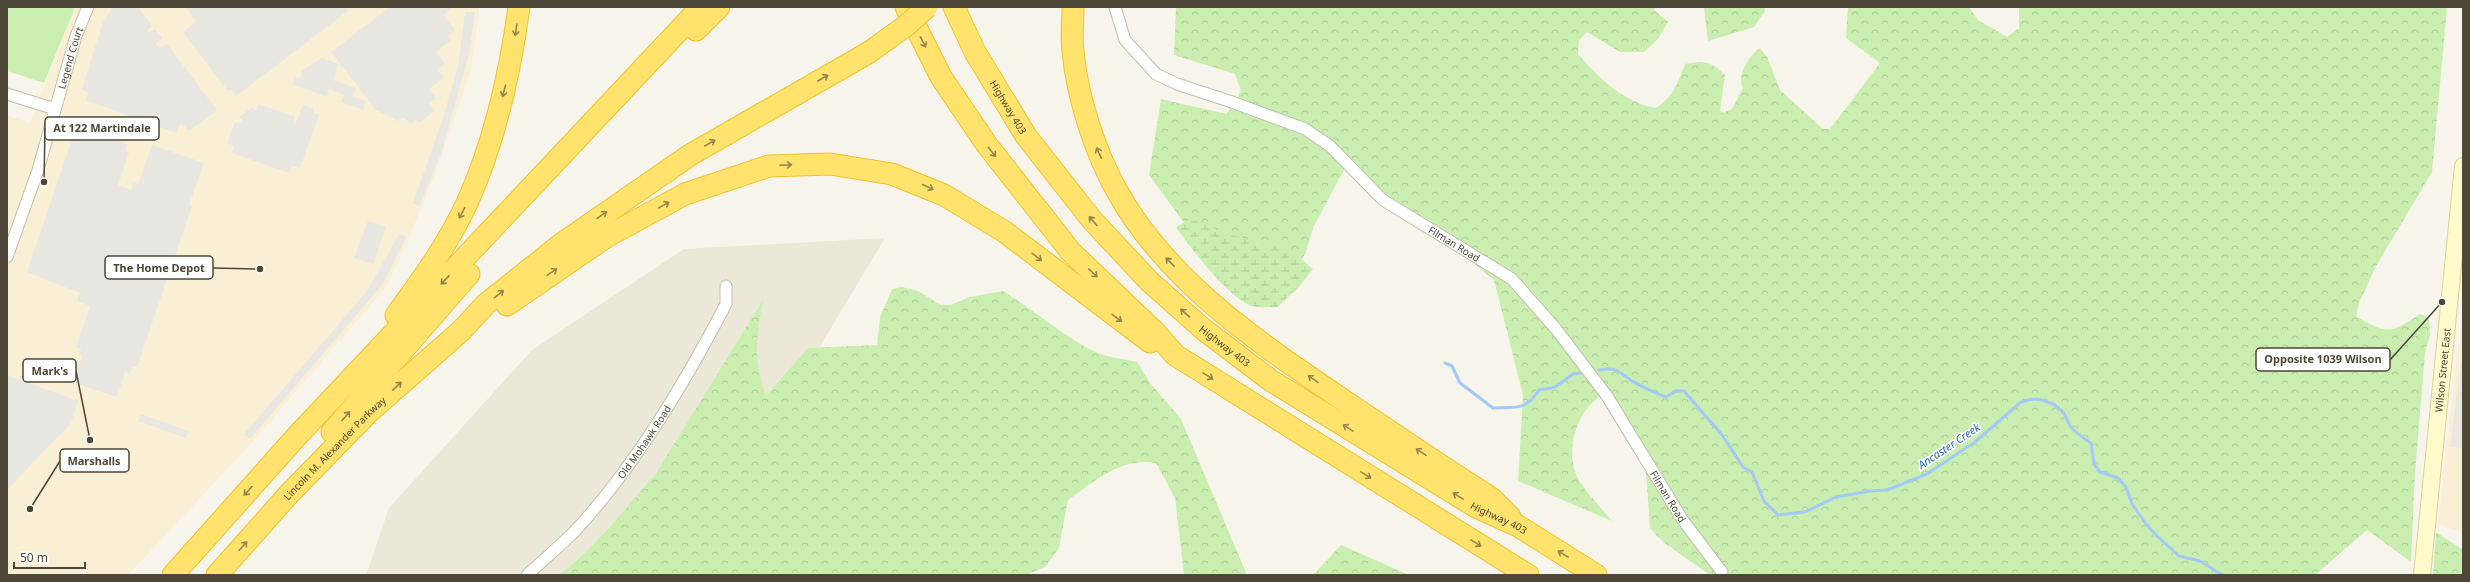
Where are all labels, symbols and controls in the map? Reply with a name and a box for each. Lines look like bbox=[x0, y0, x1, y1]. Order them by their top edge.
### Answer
one-way arrow bbox=[512, 23, 520, 36]
street label: Legend Court bbox=[54, 24, 86, 90]
one-way arrow bbox=[920, 36, 927, 48]
one-way arrow bbox=[817, 74, 829, 82]
street label: Highway 403 bbox=[987, 77, 1030, 137]
one-way arrow bbox=[499, 84, 507, 97]
callout: At 122 Martindale bbox=[45, 117, 159, 140]
text: At 122 Martindale bbox=[53, 120, 151, 135]
one-way arrow bbox=[704, 139, 716, 147]
one-way arrow bbox=[988, 146, 997, 157]
one-way arrow bbox=[1095, 148, 1102, 160]
one-way arrow bbox=[779, 162, 792, 169]
one-way arrow bbox=[922, 184, 934, 191]
one-way arrow bbox=[657, 201, 669, 209]
one-way arrow bbox=[457, 207, 465, 219]
one-way arrow bbox=[597, 211, 608, 219]
one-way arrow bbox=[1088, 216, 1097, 226]
street label: Filman Road bbox=[1426, 223, 1483, 265]
one-way arrow bbox=[1032, 253, 1043, 261]
callout: The Home Depot bbox=[105, 256, 213, 279]
one-way arrow bbox=[1165, 257, 1175, 267]
text: The Home Depot bbox=[113, 260, 205, 275]
one-way arrow bbox=[547, 268, 558, 276]
one-way arrow bbox=[1088, 268, 1098, 278]
one-way arrow bbox=[440, 275, 449, 285]
one-way arrow bbox=[493, 289, 504, 298]
one-way arrow bbox=[1180, 308, 1190, 317]
one-way arrow bbox=[1111, 314, 1122, 322]
street label: Highway 403 bbox=[1196, 322, 1254, 370]
street label: Wilson Street East bbox=[2431, 327, 2454, 413]
callout: Opposite 1039 Wilson bbox=[2256, 348, 2390, 371]
text: Opposite 1039 Wilson bbox=[2264, 351, 2382, 366]
callout: Mark's bbox=[23, 359, 76, 382]
text: Mark's bbox=[32, 363, 69, 378]
one-way arrow bbox=[1202, 372, 1213, 380]
one-way arrow bbox=[1308, 375, 1319, 383]
one-way arrow bbox=[392, 382, 402, 391]
street label: Lincoln M. Alexander Parkway bbox=[280, 393, 390, 503]
street label: Old Mohawk Road bbox=[614, 402, 674, 482]
one-way arrow bbox=[341, 411, 350, 421]
water label: Ancaster Creek bbox=[1914, 419, 1983, 472]
one-way arrow bbox=[1343, 424, 1354, 432]
one-way arrow bbox=[1416, 448, 1427, 456]
callout: Marshalls bbox=[60, 449, 129, 472]
text: Marshalls bbox=[67, 453, 121, 468]
street label: Filman Road bbox=[1647, 468, 1689, 525]
one-way arrow bbox=[1360, 471, 1372, 479]
one-way arrow bbox=[243, 486, 252, 496]
one-way arrow bbox=[1453, 492, 1464, 500]
street label: Highway 403 bbox=[1468, 498, 1530, 537]
one-way arrow bbox=[1470, 540, 1482, 548]
one-way arrow bbox=[238, 541, 247, 551]
scale bar bbox=[14, 544, 85, 570]
text: 50 m bbox=[20, 549, 48, 566]
one-way arrow bbox=[1557, 549, 1569, 557]

